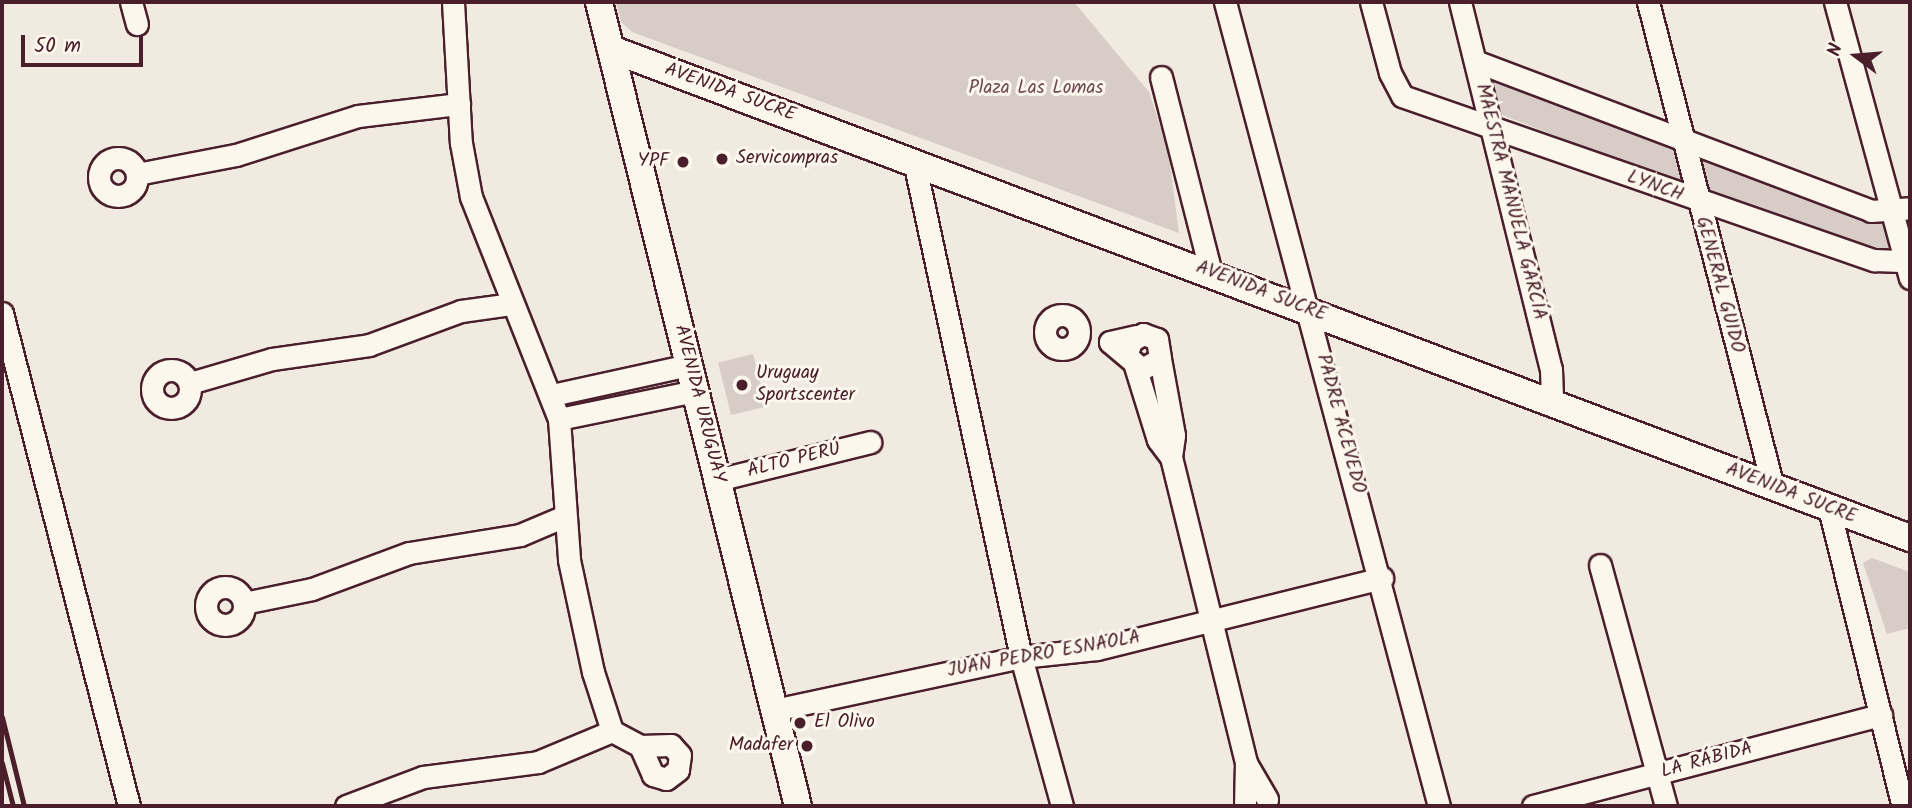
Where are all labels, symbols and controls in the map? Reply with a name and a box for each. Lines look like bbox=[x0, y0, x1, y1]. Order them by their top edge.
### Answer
scale bar bbox=[24, 21, 147, 65]
north arrow bbox=[1821, 21, 1891, 91]
text: 50 m bbox=[34, 30, 81, 63]
text: N bbox=[1820, 40, 1852, 60]
street label: AVENIDA SUCRE bbox=[661, 59, 799, 127]
park label: Plaza Las Lomas bbox=[969, 78, 1103, 100]
street label: MAESTRA MANUELA GARCÍA bbox=[1470, 82, 1550, 322]
place label: Servicompras bbox=[736, 148, 838, 170]
place label: YPF bbox=[638, 151, 669, 173]
marker: Servicompras bbox=[714, 151, 730, 167]
marker: YPF bbox=[675, 154, 691, 170]
street label: LYNCH bbox=[1624, 166, 1686, 208]
street label: GENERAL GUIDO bbox=[1690, 214, 1748, 356]
street label: AVENIDA SUCRE bbox=[1192, 257, 1330, 327]
street label: AVENIDA URUGUAY bbox=[668, 323, 730, 485]
street label: PADRE ACEVEDO bbox=[1310, 352, 1370, 496]
place label: Uruguay Sportscenter bbox=[756, 363, 855, 407]
marker: Uruguay Sportscenter bbox=[734, 377, 750, 393]
street label: ALTO PERÚ bbox=[745, 438, 843, 484]
street label: AVENIDA SUCRE bbox=[1722, 459, 1860, 529]
street label: JUAN PEDRO ESNAOLA bbox=[946, 627, 1142, 683]
place label: El Olivo bbox=[814, 712, 875, 734]
marker: El Olivo bbox=[792, 715, 808, 731]
place label: Madafer bbox=[729, 735, 793, 757]
marker: Madafer bbox=[799, 738, 815, 754]
street label: LA RÁBIDA bbox=[1659, 738, 1755, 784]

